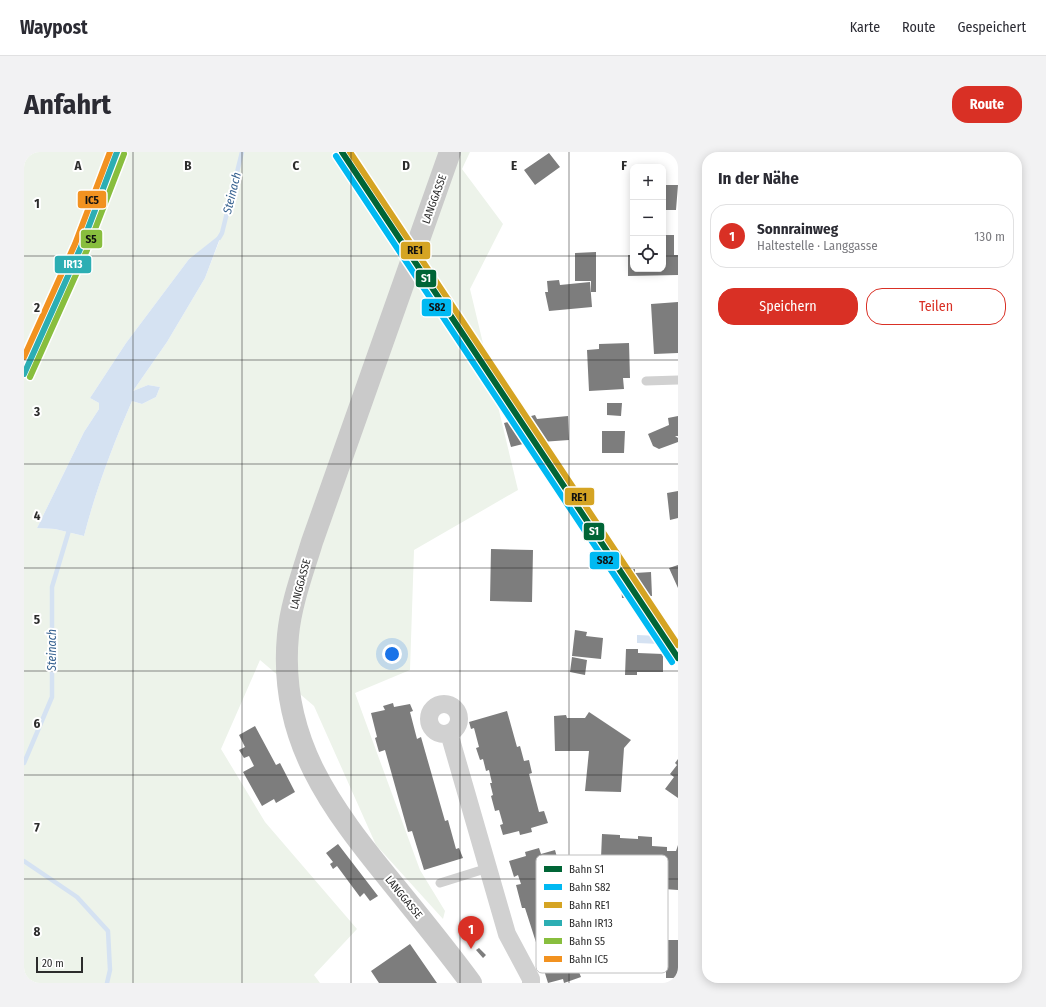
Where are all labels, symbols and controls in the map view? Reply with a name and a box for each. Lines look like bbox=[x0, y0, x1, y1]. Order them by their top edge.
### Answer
text: Waypost bbox=[20, 16, 88, 39]
text: Karte bbox=[850, 19, 880, 36]
text: Route bbox=[902, 19, 935, 36]
text: Gespeichert bbox=[957, 19, 1026, 36]
button: Route bbox=[952, 86, 1022, 123]
text: Anfahrt bbox=[24, 88, 111, 121]
text: A bbox=[73, 158, 82, 173]
text: B bbox=[184, 158, 192, 173]
text: C bbox=[293, 158, 300, 173]
text: D bbox=[402, 158, 410, 173]
text: E bbox=[511, 158, 517, 173]
text: F bbox=[621, 158, 627, 173]
map controls bbox=[630, 164, 666, 272]
button: + bbox=[630, 164, 666, 200]
text: In der Nähe bbox=[718, 168, 799, 189]
water label: Steinach bbox=[220, 171, 244, 216]
street label: LANGGASSE bbox=[420, 173, 449, 226]
line badge: IC5 bbox=[77, 190, 107, 209]
text: IC5 bbox=[85, 194, 100, 207]
text: 1 bbox=[34, 196, 40, 211]
button: − bbox=[630, 200, 666, 236]
text: Sonnrainweg bbox=[757, 220, 838, 238]
line badge: S5 bbox=[80, 229, 103, 249]
text: 1 bbox=[729, 229, 735, 244]
text: 130 m bbox=[974, 229, 1005, 244]
text: S5 bbox=[85, 233, 97, 246]
button: locate bbox=[630, 236, 666, 272]
text: Haltestelle · Langgasse bbox=[757, 238, 878, 253]
line badge: RE1 bbox=[400, 241, 431, 260]
text: RE1 bbox=[407, 244, 423, 257]
line badge: IR13 bbox=[54, 255, 92, 274]
text: IR13 bbox=[64, 258, 82, 271]
line badge: S1 bbox=[415, 269, 437, 288]
text: S1 bbox=[421, 272, 431, 285]
button: Speichern bbox=[718, 288, 858, 325]
button: Teilen bbox=[866, 288, 1006, 325]
line badge: S82 bbox=[421, 298, 452, 317]
text: 2 bbox=[33, 300, 40, 315]
text: S82 bbox=[429, 301, 445, 314]
text: 3 bbox=[33, 404, 40, 419]
line badge: RE1 bbox=[564, 487, 595, 506]
text: RE1 bbox=[571, 491, 587, 504]
text: 4 bbox=[34, 508, 41, 523]
line badge: S1 bbox=[583, 522, 605, 541]
text: S1 bbox=[589, 525, 599, 538]
line badge: S82 bbox=[589, 551, 620, 570]
text: S82 bbox=[597, 554, 613, 567]
street label: LANGGASSE bbox=[288, 557, 313, 611]
text: 5 bbox=[34, 612, 40, 627]
water label: Steinach bbox=[45, 629, 59, 672]
your location bbox=[382, 644, 402, 664]
text: 6 bbox=[34, 716, 41, 731]
text: 7 bbox=[34, 820, 40, 835]
legend bbox=[536, 855, 668, 973]
text: Bahn S1 bbox=[569, 863, 604, 876]
street label: LANGGASSE bbox=[382, 873, 425, 921]
text: Bahn S82 bbox=[569, 881, 610, 894]
text: Bahn RE1 bbox=[569, 899, 610, 912]
pin: 1 bbox=[458, 916, 484, 949]
text: Bahn IR13 bbox=[569, 917, 613, 930]
text: 8 bbox=[34, 924, 41, 939]
text: Bahn S5 bbox=[569, 935, 605, 948]
text: Bahn IC5 bbox=[569, 953, 608, 966]
scale bar bbox=[36, 955, 83, 974]
text: 20 m bbox=[42, 957, 64, 970]

